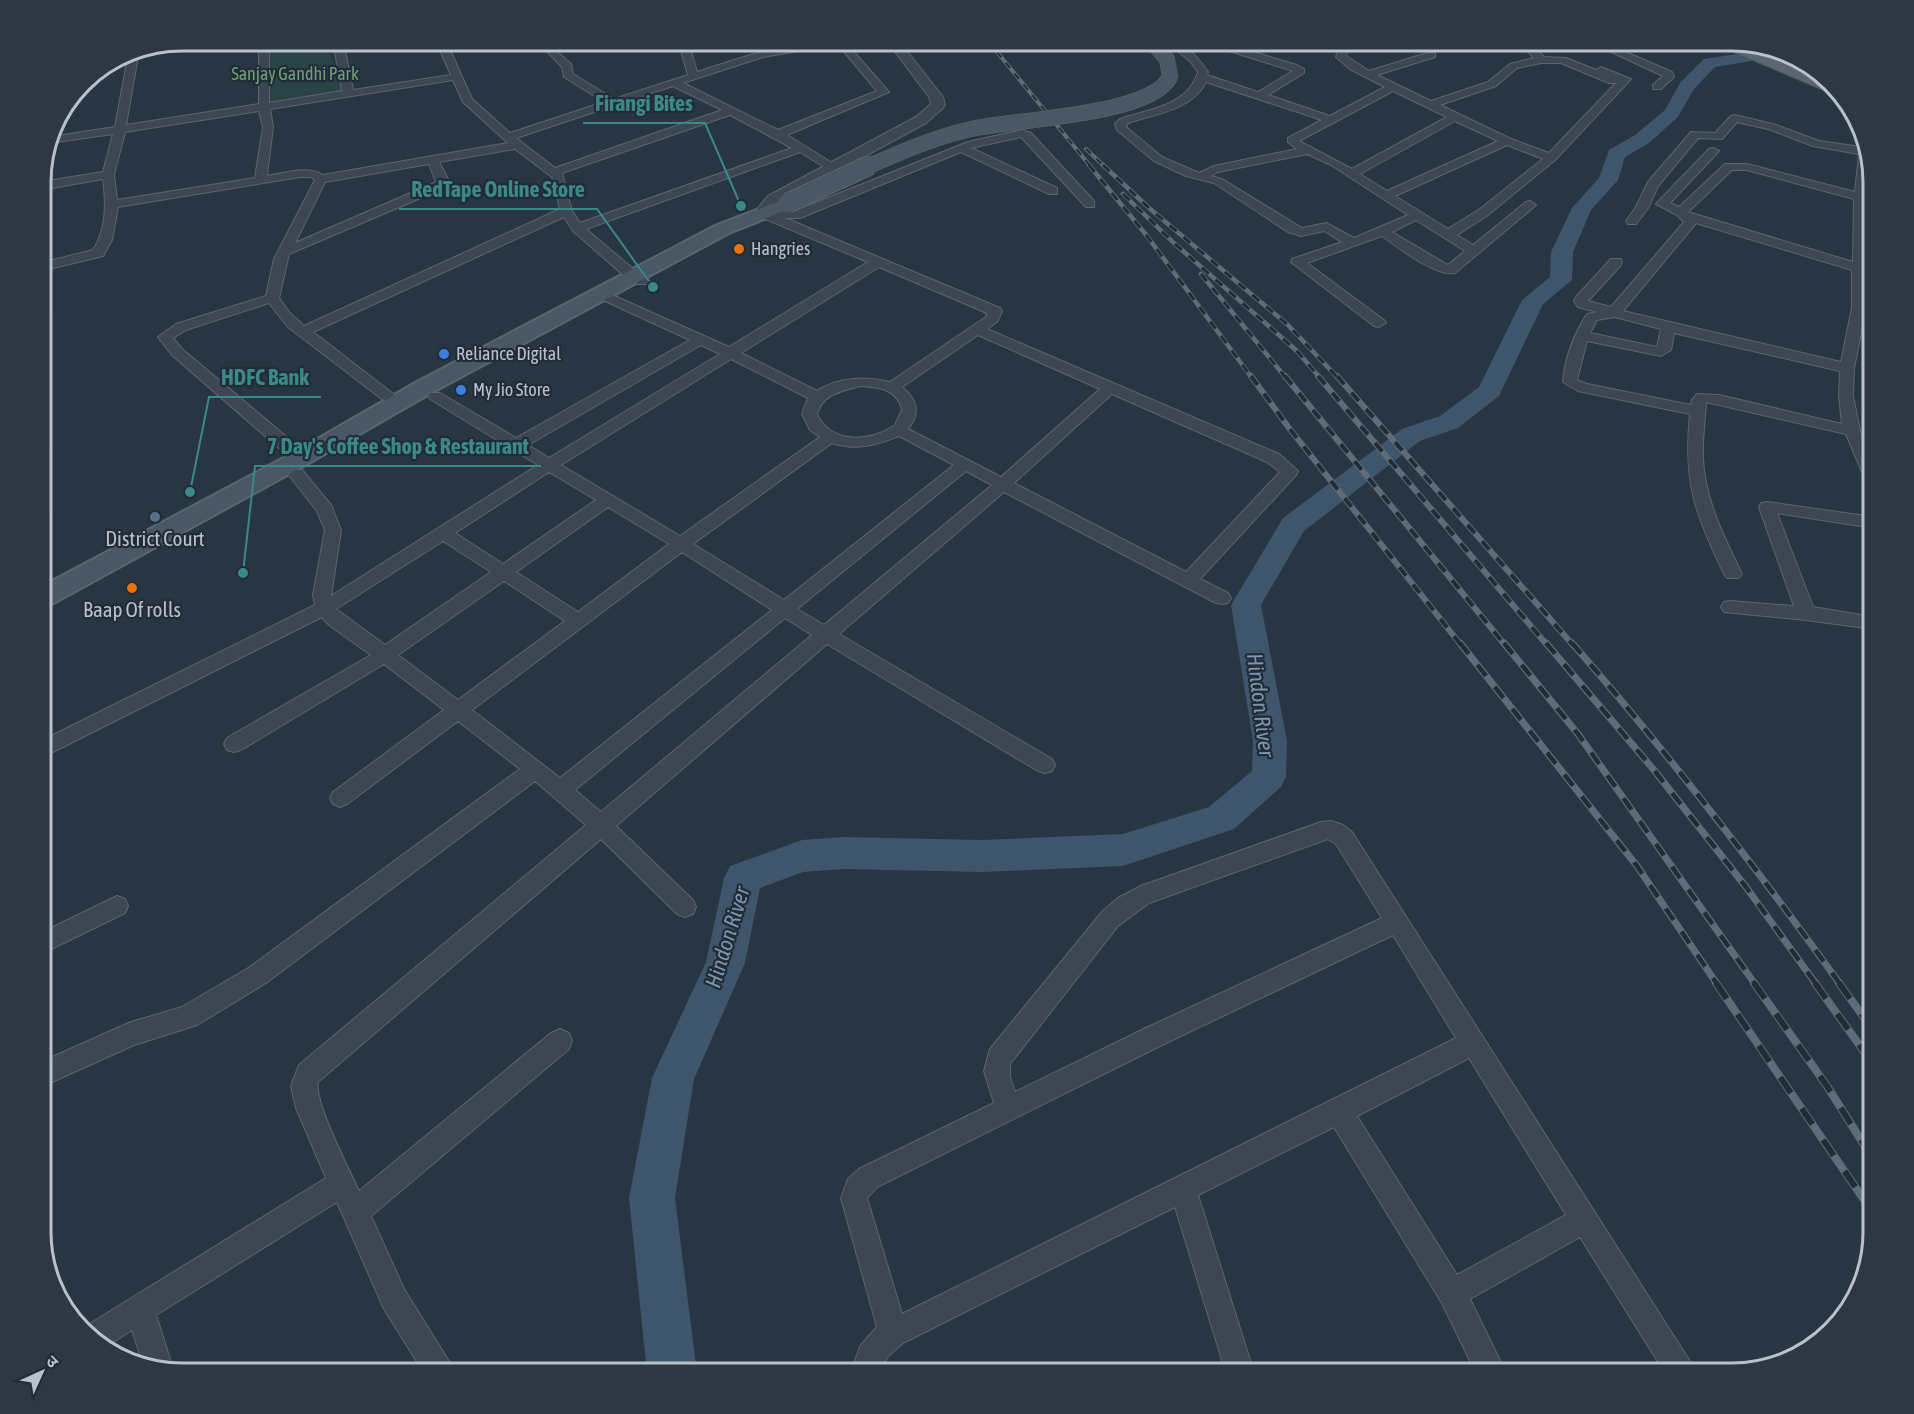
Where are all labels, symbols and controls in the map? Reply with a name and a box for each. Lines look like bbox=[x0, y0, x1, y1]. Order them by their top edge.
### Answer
park label: Sanjay Gandhi Park bbox=[231, 63, 359, 84]
callout: Firangi Bites bbox=[583, 83, 705, 123]
text: Firangi Bites bbox=[595, 90, 693, 116]
callout: RedTape Online Store bbox=[399, 169, 597, 209]
text: RedTape Online Store bbox=[411, 176, 585, 202]
place label: Hangries bbox=[751, 238, 810, 259]
marker: Hangries bbox=[732, 242, 746, 256]
place label: Reliance Digital bbox=[456, 343, 561, 364]
marker: Reliance Digital bbox=[437, 347, 451, 361]
callout: HDFC Bank bbox=[209, 357, 321, 397]
text: HDFC Bank bbox=[221, 364, 309, 390]
place label: My Jio Store bbox=[473, 379, 550, 400]
marker: My Jio Store bbox=[454, 383, 468, 397]
callout: 7 Day's Coffee Shop & Restaurant bbox=[255, 426, 541, 466]
text: 7 Day's Coffee Shop & Restaurant bbox=[267, 433, 530, 459]
marker: District Court bbox=[148, 510, 162, 524]
place label: District Court bbox=[105, 526, 205, 550]
marker: Baap Of rolls bbox=[125, 581, 139, 595]
place label: Baap Of rolls bbox=[83, 597, 181, 621]
water label: Hindon River bbox=[1242, 652, 1280, 760]
water label: Hindon River bbox=[699, 882, 755, 991]
north arrow bbox=[12, 1342, 72, 1402]
text: उ bbox=[43, 1352, 63, 1372]

